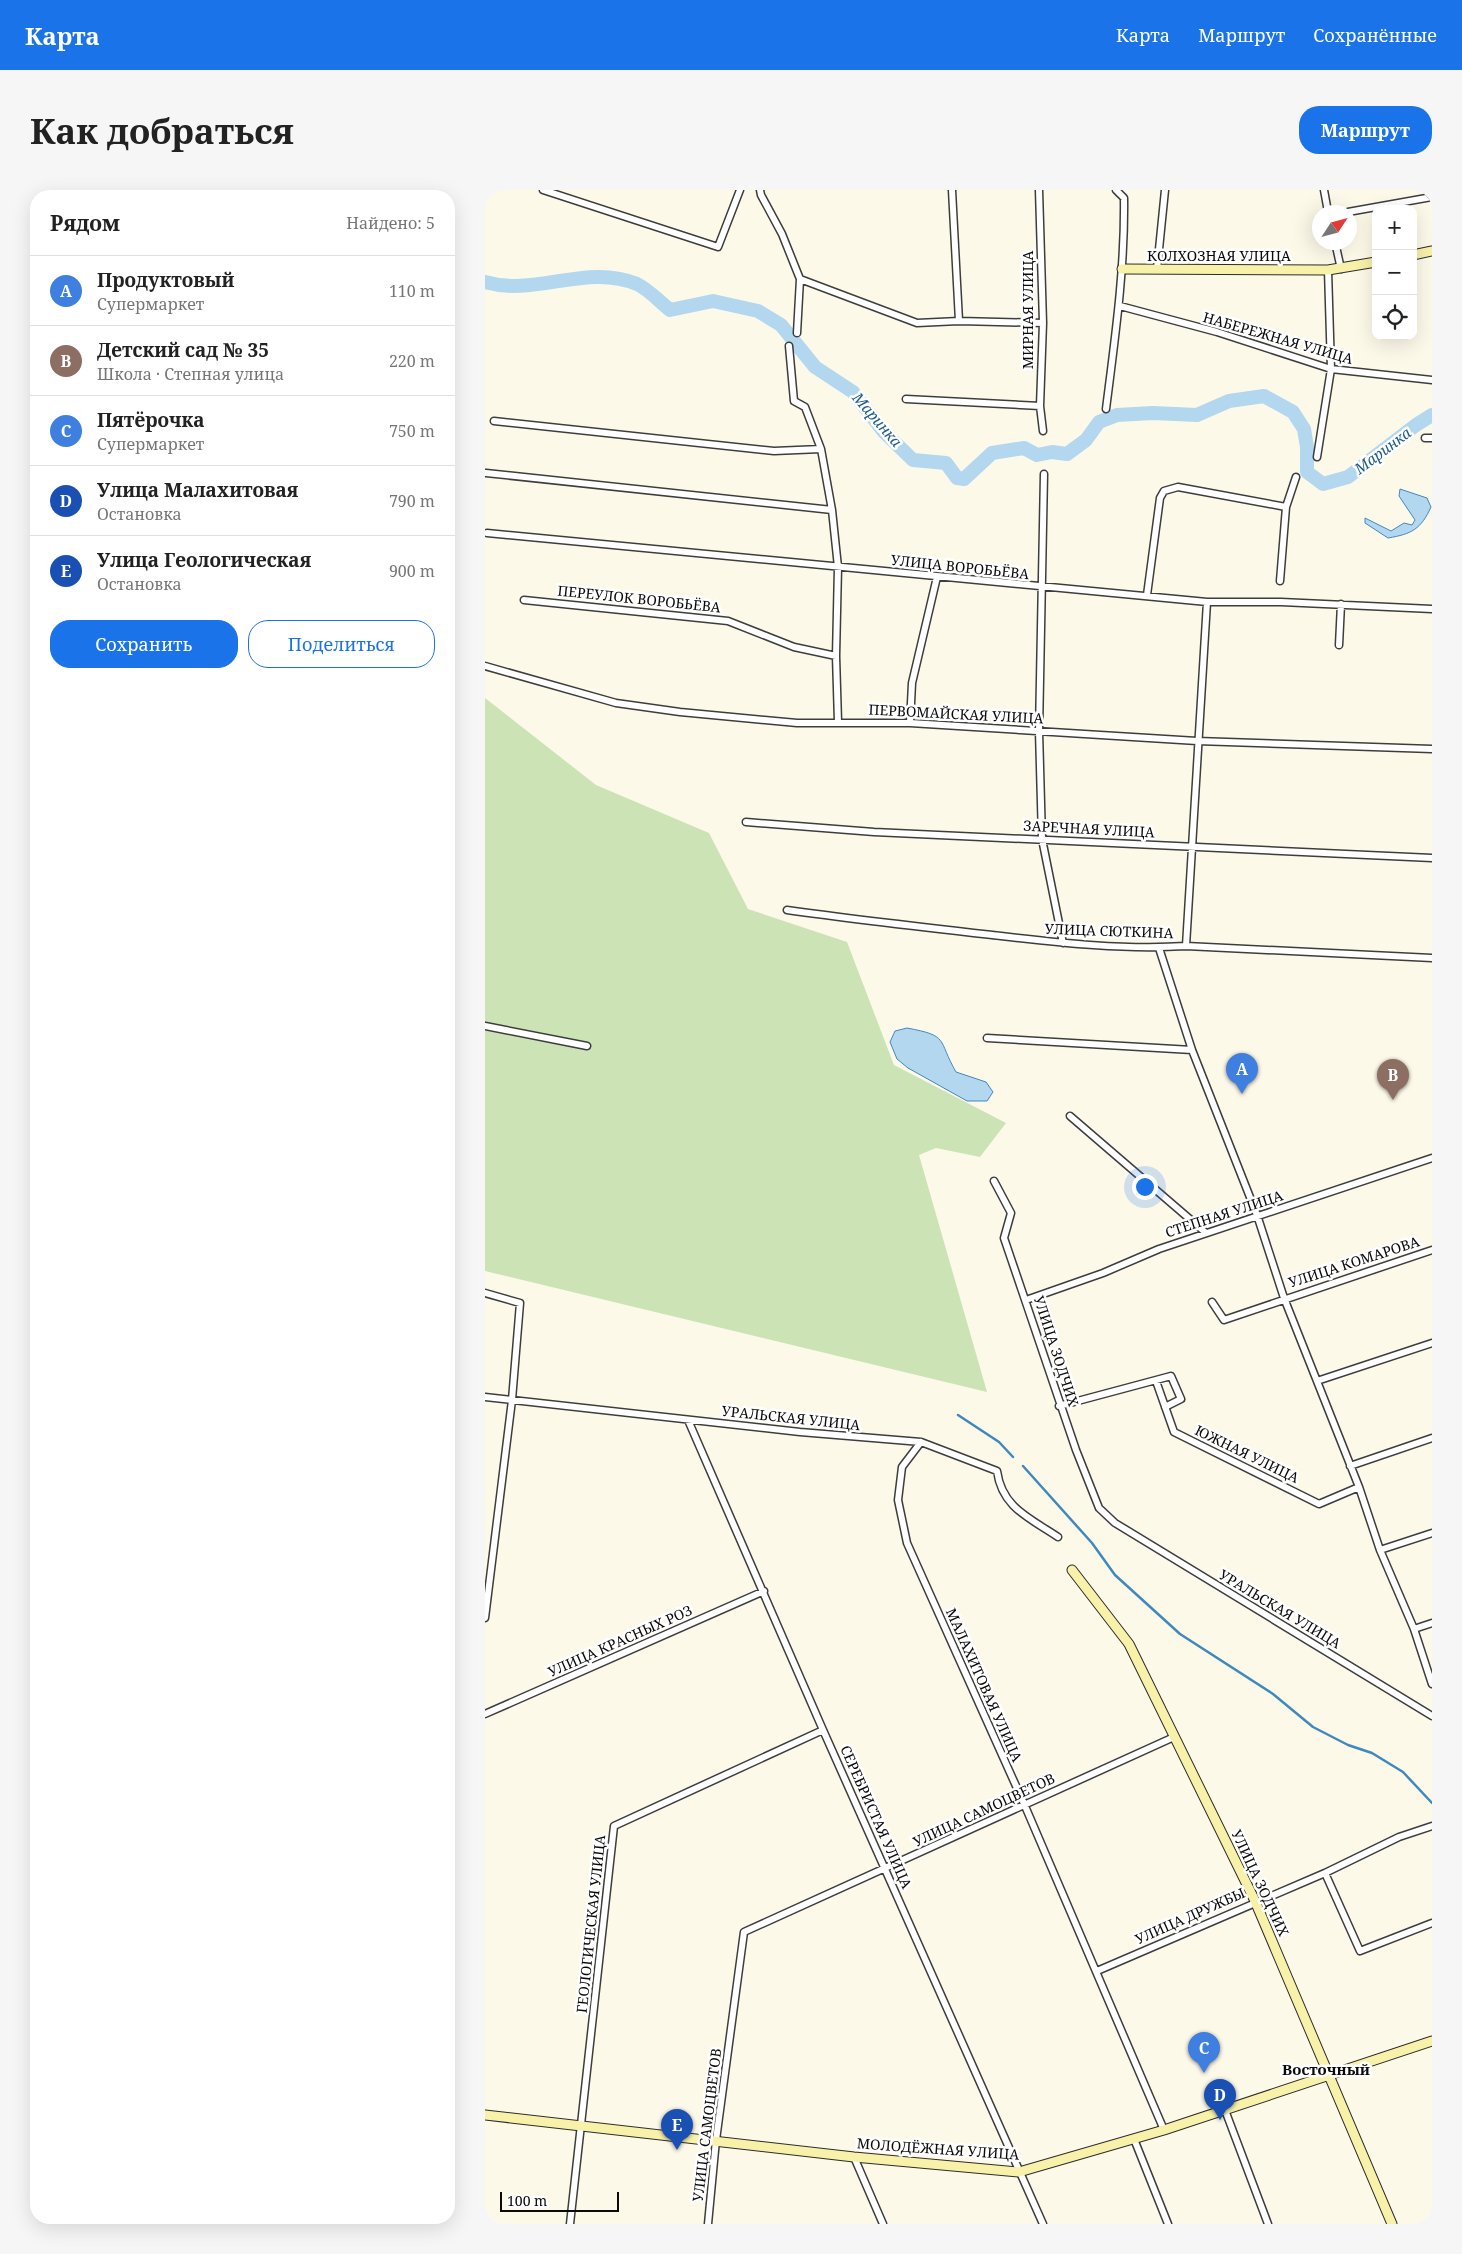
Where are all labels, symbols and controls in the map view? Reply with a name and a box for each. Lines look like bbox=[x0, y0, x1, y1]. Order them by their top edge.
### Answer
text: Карта bbox=[25, 19, 100, 52]
text: Карта bbox=[1116, 23, 1170, 47]
text: Маршрут bbox=[1198, 23, 1285, 47]
text: Сохранённые bbox=[1313, 23, 1437, 47]
button: Маршрут bbox=[1299, 106, 1432, 154]
text: Как добраться bbox=[30, 107, 294, 154]
north arrow bbox=[1312, 205, 1357, 250]
map controls bbox=[1372, 205, 1417, 340]
button: + bbox=[1372, 205, 1417, 250]
text: Рядом bbox=[50, 209, 120, 237]
text: Найдено: 5 bbox=[346, 212, 435, 234]
street label: КОЛХОЗНАЯ УЛИЦА bbox=[1147, 246, 1291, 265]
button: − bbox=[1372, 250, 1417, 295]
street label: МИРНАЯ УЛИЦА bbox=[1018, 251, 1037, 369]
text: Продуктовый bbox=[97, 267, 234, 293]
text: A bbox=[60, 280, 72, 302]
text: 110 m bbox=[389, 280, 435, 302]
text: Супермаркет bbox=[97, 293, 204, 315]
button: locate bbox=[1372, 295, 1417, 340]
street label: НАБЕРЕЖНАЯ УЛИЦА bbox=[1201, 307, 1355, 368]
text: Детский сад № 35 bbox=[97, 337, 269, 363]
text: B bbox=[61, 350, 71, 372]
text: 220 m bbox=[389, 350, 435, 372]
text: Школа · Степная улица bbox=[97, 363, 284, 385]
water label: Маринка bbox=[848, 387, 907, 451]
text: Пятёрочка bbox=[97, 407, 205, 433]
text: C bbox=[61, 420, 71, 442]
text: 750 m bbox=[389, 420, 435, 442]
water label: Маринка bbox=[1349, 422, 1415, 479]
text: Супермаркет bbox=[97, 433, 204, 455]
text: Улица Малахитовая bbox=[97, 477, 298, 503]
text: D bbox=[60, 490, 72, 512]
text: 790 m bbox=[389, 490, 435, 512]
text: Остановка bbox=[97, 503, 182, 525]
text: Улица Геологическая bbox=[97, 547, 311, 573]
street label: УЛИЦА ВОРОБЬЁВА bbox=[890, 550, 1030, 583]
text: E bbox=[61, 560, 71, 582]
text: 900 m bbox=[389, 560, 435, 582]
text: Остановка bbox=[97, 573, 182, 595]
street label: ПЕРЕУЛОК ВОРОБЬЁВА bbox=[556, 580, 722, 617]
button: Сохранить bbox=[50, 620, 238, 668]
button: Поделиться bbox=[248, 620, 435, 668]
street label: ПЕРВОМАЙСКАЯ УЛИЦА bbox=[868, 699, 1044, 728]
street label: ЗАРЕЧНАЯ УЛИЦА bbox=[1023, 816, 1155, 841]
street label: УЛИЦА СЮТКИНА bbox=[1044, 919, 1174, 942]
pin: A bbox=[1226, 1053, 1258, 1094]
pin: B bbox=[1377, 1059, 1409, 1100]
your location bbox=[1132, 1174, 1158, 1200]
street label: СТЕПНАЯ УЛИЦА bbox=[1163, 1186, 1285, 1241]
street label: УЛИЦА КОМАРОВА bbox=[1286, 1231, 1422, 1292]
street label: УЛИЦА ЗОДЧИХ bbox=[1030, 1293, 1084, 1409]
street label: УРАЛЬСКАЯ УЛИЦА bbox=[721, 1401, 861, 1434]
street label: ЮЖНАЯ УЛИЦА bbox=[1192, 1420, 1302, 1487]
street label: УРАЛЬСКАЯ УЛИЦА bbox=[1216, 1565, 1345, 1653]
street label: УЛИЦА КРАСНЫХ РОЗ bbox=[545, 1600, 695, 1681]
street label: МАЛАХИТОВАЯ УЛИЦА bbox=[942, 1605, 1027, 1765]
street label: СЕРЕБРИСТАЯ УЛИЦА bbox=[836, 1742, 917, 1892]
street label: УЛИЦА САМОЦВЕТОВ bbox=[910, 1768, 1058, 1851]
street label: УЛИЦА ЗОДЧИХ bbox=[1227, 1826, 1294, 1940]
street label: ГЕОЛОГИЧЕСКАЯ УЛИЦА bbox=[572, 1834, 609, 2014]
street label: УЛИЦА ДРУЖБЫ bbox=[1132, 1883, 1248, 1948]
pin: C bbox=[1188, 2032, 1220, 2073]
street label: УЛИЦА САМОЦВЕТОВ bbox=[688, 2047, 725, 2203]
district label: Восточный bbox=[1282, 2059, 1370, 2079]
pin: D bbox=[1204, 2079, 1236, 2120]
pin: E bbox=[661, 2109, 693, 2150]
street label: МОЛОДЁЖНАЯ УЛИЦА bbox=[856, 2133, 1020, 2164]
scale bar bbox=[500, 2189, 619, 2212]
text: 100 m bbox=[507, 2191, 547, 2210]

